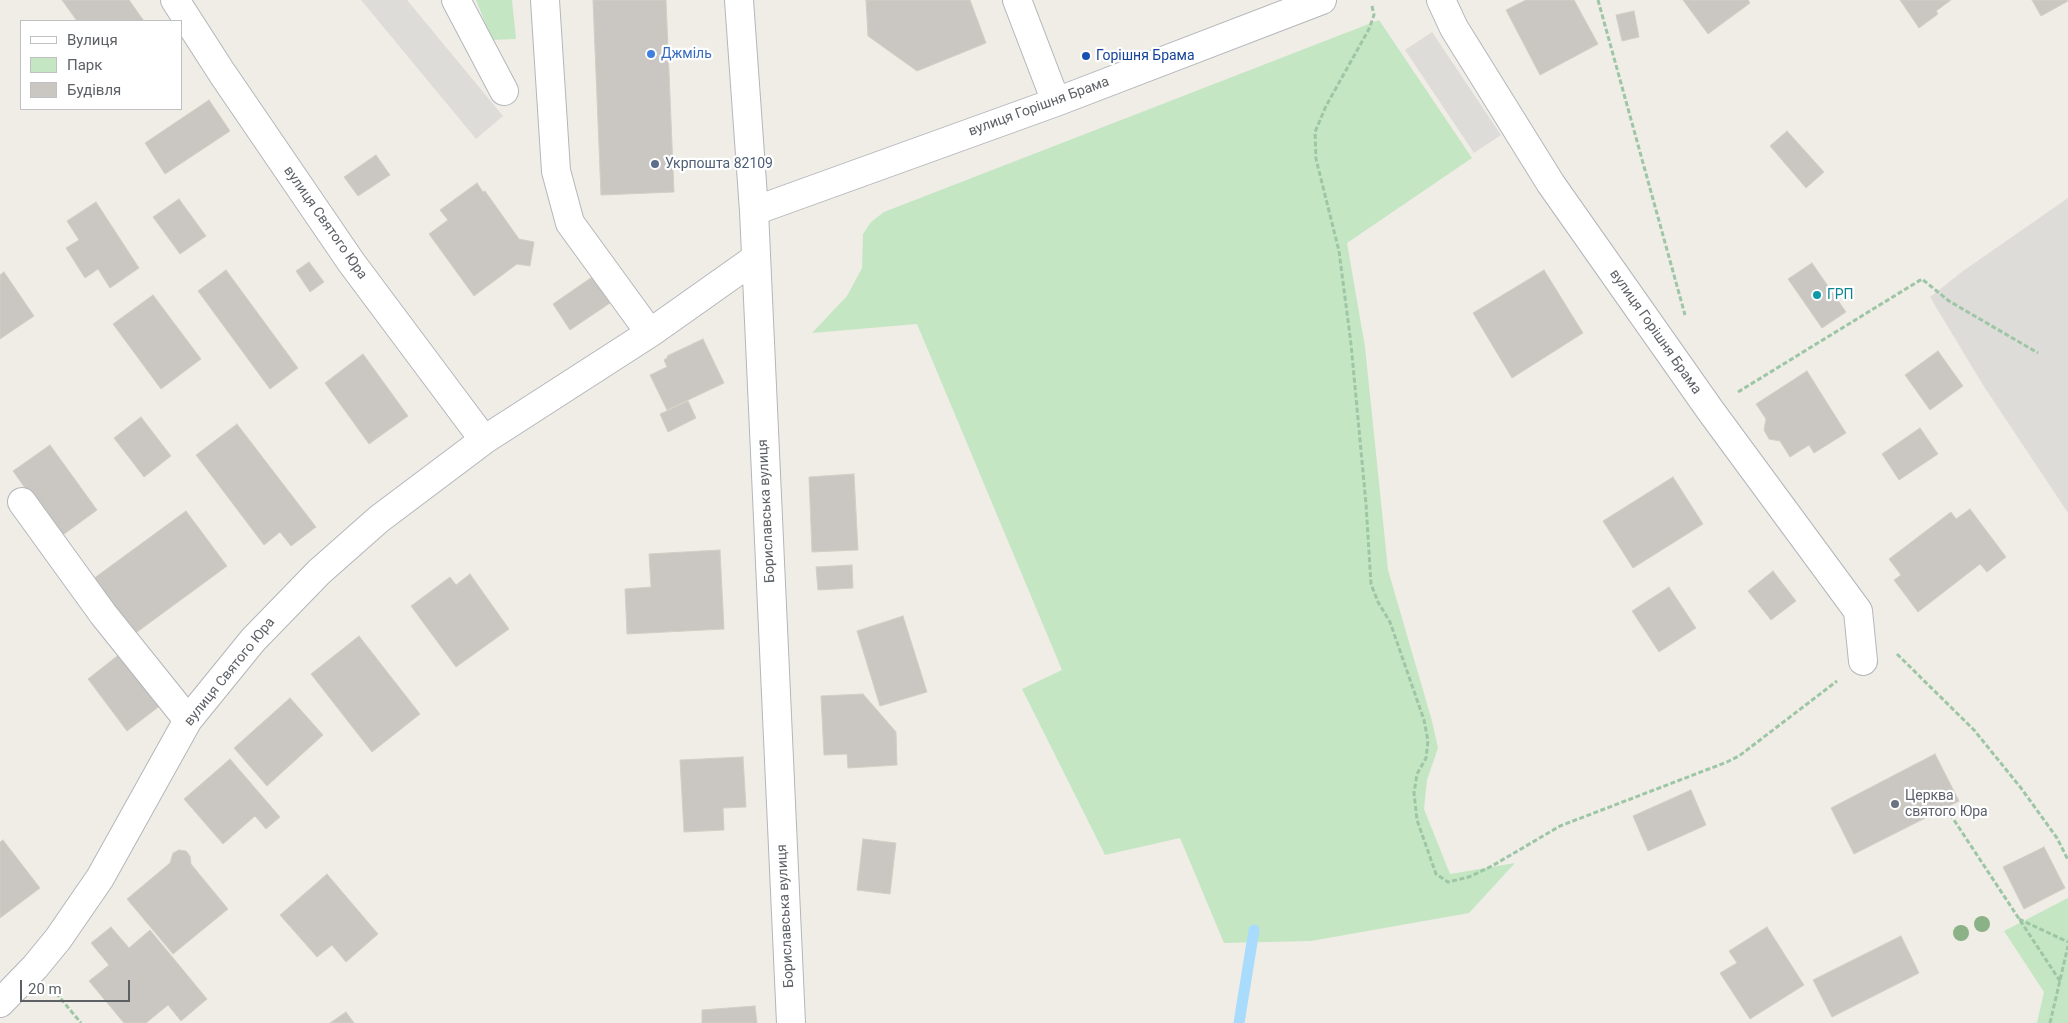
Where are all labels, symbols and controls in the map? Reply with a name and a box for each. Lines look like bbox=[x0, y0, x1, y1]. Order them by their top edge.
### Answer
legend bbox=[20, 20, 182, 110]
text: Вулиця bbox=[67, 31, 118, 49]
place label: Джміль bbox=[661, 46, 712, 62]
marker: Джміль bbox=[645, 48, 657, 60]
place label: Горішня Брама bbox=[1096, 48, 1195, 64]
marker: Горішня Брама bbox=[1080, 50, 1092, 62]
text: Парк bbox=[67, 56, 102, 74]
street label: вулиця Горішня Брама bbox=[966, 74, 1112, 140]
text: Будівля bbox=[67, 81, 121, 99]
place label: Укрпошта 82109 bbox=[665, 156, 773, 172]
marker: Укрпошта 82109 bbox=[649, 158, 661, 170]
street label: вулиця Святого Юра bbox=[280, 163, 370, 283]
street label: вулиця Горішня Брама bbox=[1606, 266, 1704, 398]
place label: ГРП bbox=[1827, 287, 1854, 303]
marker: ГРП bbox=[1811, 289, 1823, 301]
street label: Бориславська вулиця bbox=[755, 439, 779, 583]
street label: вулиця Святого Юра bbox=[181, 614, 279, 730]
place label: Церква святого Юра bbox=[1905, 788, 1988, 820]
marker: Церква святого Юра bbox=[1889, 798, 1901, 810]
street label: Бориславська вулиця bbox=[774, 844, 798, 988]
scale bar bbox=[22, 970, 132, 1002]
text: 20 m bbox=[28, 980, 62, 998]

